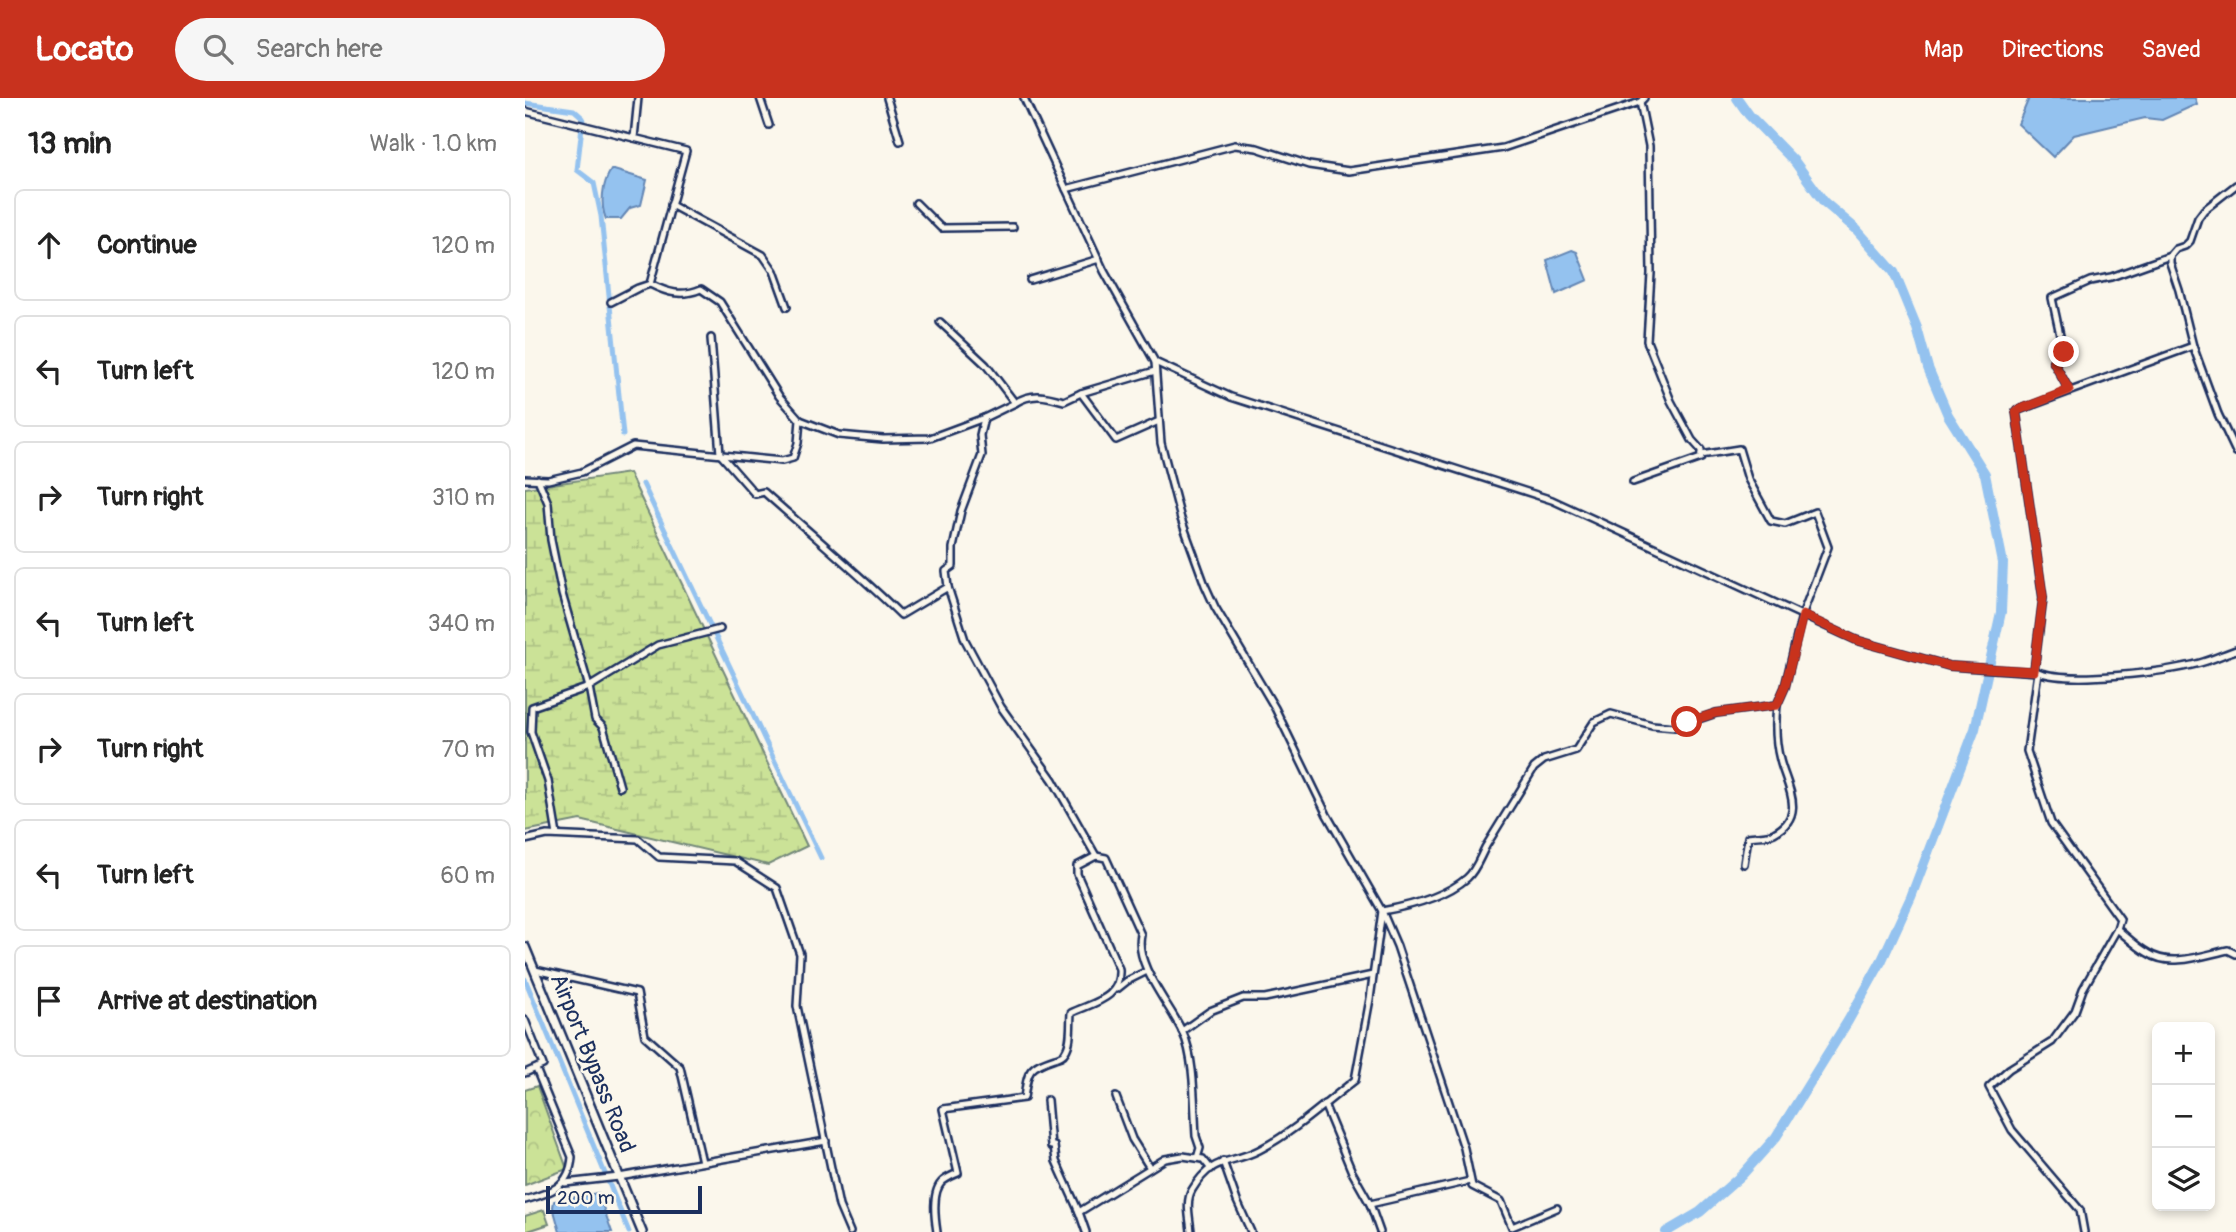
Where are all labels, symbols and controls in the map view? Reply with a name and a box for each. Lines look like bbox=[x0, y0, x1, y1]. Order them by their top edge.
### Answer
search box bbox=[175, 18, 665, 81]
text: Locato bbox=[35, 29, 133, 70]
icon: search bbox=[199, 30, 237, 68]
text: Search here bbox=[255, 33, 382, 65]
text: Map bbox=[1924, 35, 1964, 64]
text: Directions bbox=[2002, 35, 2103, 64]
text: Saved bbox=[2141, 35, 2201, 64]
text: 13 min bbox=[28, 125, 112, 162]
text: Walk · 1.0 km bbox=[369, 129, 497, 158]
icon: ahead bbox=[30, 226, 68, 264]
text: Continue bbox=[97, 229, 197, 261]
text: 120 m bbox=[432, 231, 495, 260]
route end bbox=[2048, 336, 2079, 367]
icon: left bbox=[30, 352, 68, 390]
text: Turn left bbox=[97, 355, 193, 387]
text: 120 m bbox=[432, 357, 495, 386]
icon: right bbox=[30, 478, 68, 516]
text: Turn right bbox=[97, 481, 203, 513]
text: 310 m bbox=[432, 483, 495, 512]
icon: left bbox=[30, 604, 68, 642]
text: Turn left bbox=[97, 607, 193, 639]
text: 340 m bbox=[428, 609, 495, 638]
route start bbox=[1671, 706, 1702, 737]
icon: right bbox=[30, 730, 68, 768]
text: Turn right bbox=[97, 733, 203, 765]
text: 70 m bbox=[442, 735, 495, 764]
icon: left bbox=[30, 856, 68, 894]
text: Turn left bbox=[97, 859, 193, 891]
text: 60 m bbox=[440, 861, 495, 890]
street label: Airport Bypass Road bbox=[544, 969, 642, 1157]
icon: arrive bbox=[30, 982, 68, 1020]
text: Arrive at destination bbox=[97, 985, 317, 1017]
map controls bbox=[2152, 1022, 2215, 1211]
button: + bbox=[2152, 1022, 2215, 1085]
button: − bbox=[2152, 1085, 2215, 1148]
button: layers bbox=[2152, 1148, 2215, 1211]
scale bar bbox=[546, 1183, 702, 1215]
text: 200 m bbox=[557, 1186, 615, 1210]

